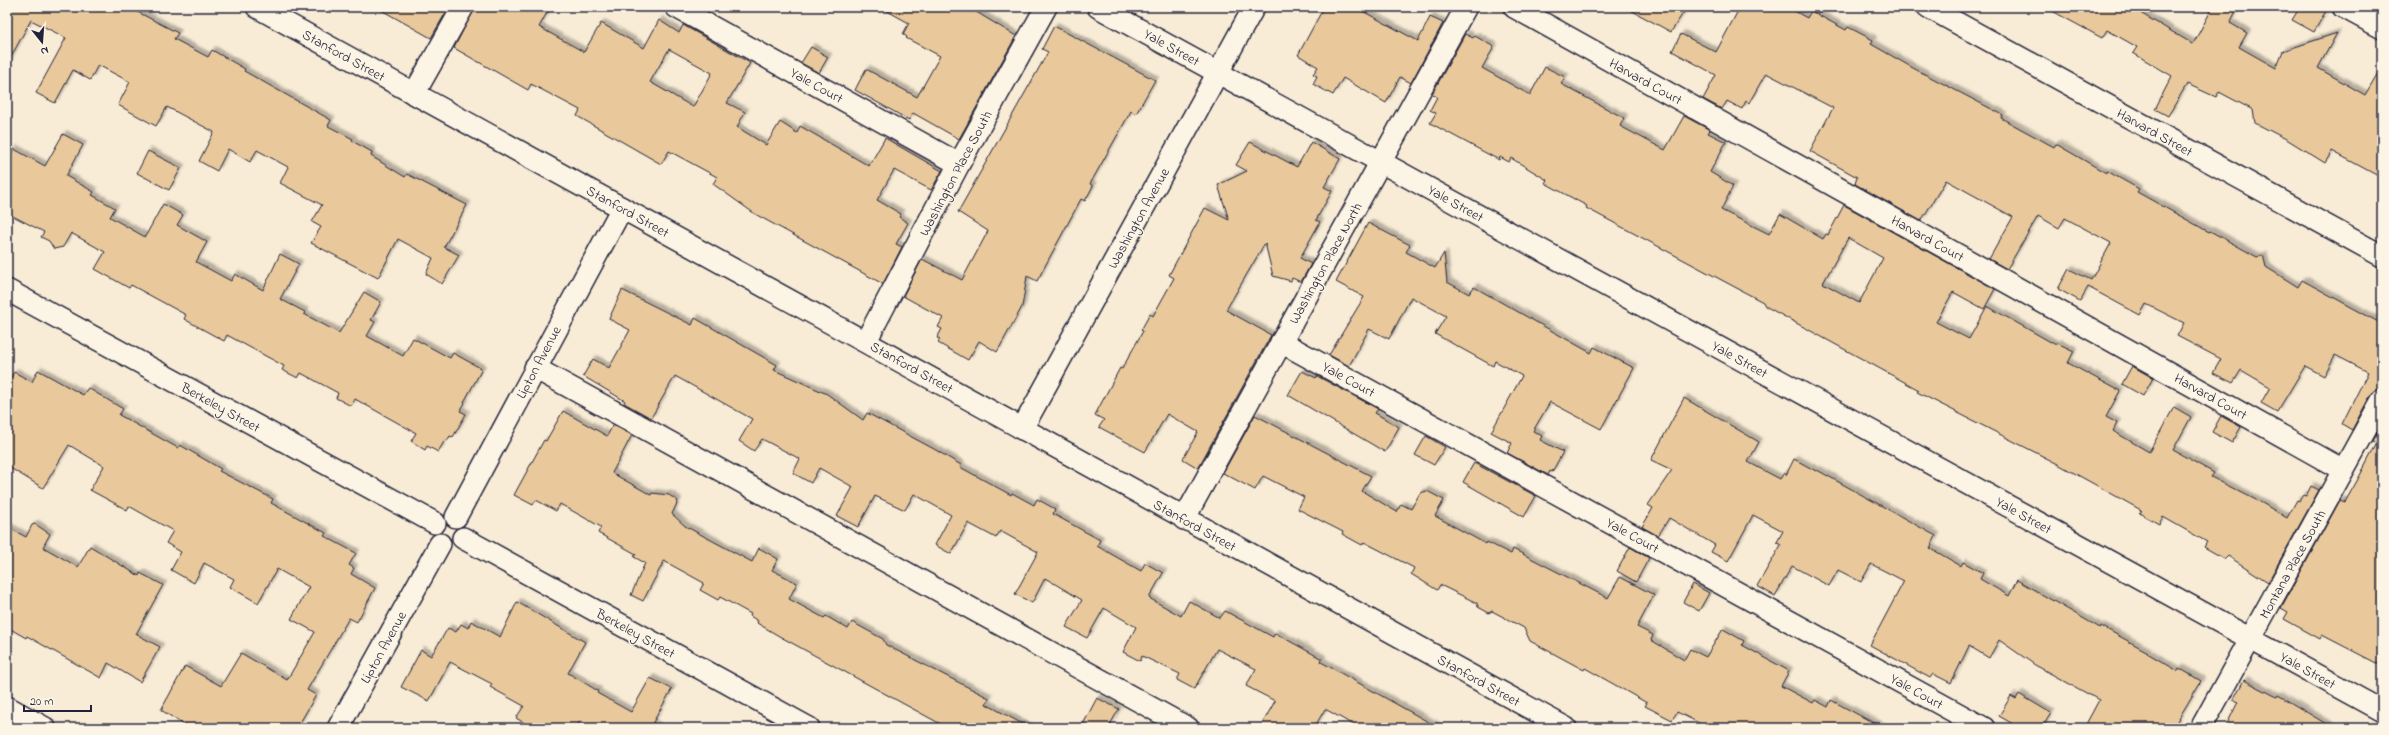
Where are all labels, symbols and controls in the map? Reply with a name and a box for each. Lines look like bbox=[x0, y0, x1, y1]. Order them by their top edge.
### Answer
north arrow bbox=[22, 22, 62, 62]
street label: Yale Street bbox=[1139, 24, 1203, 73]
street label: Stanford Street bbox=[298, 25, 389, 88]
text: N bbox=[39, 42, 51, 59]
street label: Harvard Court bbox=[1605, 54, 1686, 111]
street label: Yale Court bbox=[786, 63, 847, 110]
street label: Harvard Street bbox=[2112, 104, 2196, 163]
street label: Washington Place South bbox=[914, 107, 999, 240]
street label: Washington Avenue bbox=[1103, 164, 1177, 273]
street label: Yale Street bbox=[1423, 180, 1487, 229]
street label: Stanford Street bbox=[582, 181, 673, 244]
street label: Washington Place North bbox=[1284, 199, 1369, 329]
street label: Harvard Court bbox=[1887, 211, 1968, 268]
street label: Lipton Avenue bbox=[511, 322, 568, 403]
street label: Yale Street bbox=[1707, 336, 1771, 385]
street label: Stanford Street bbox=[866, 337, 957, 400]
street label: Yale Court bbox=[1318, 357, 1379, 404]
street label: Harvard Court bbox=[2170, 369, 2251, 426]
street label: Berkeley Street bbox=[175, 377, 264, 440]
street label: Yale Street bbox=[1991, 492, 2055, 541]
street label: Stanford Street bbox=[1149, 495, 1240, 558]
street label: Montana Place South bbox=[2255, 506, 2332, 623]
street label: Yale Court bbox=[1602, 513, 1663, 560]
street label: Berkeley Street bbox=[590, 603, 679, 666]
street label: Lipton Avenue bbox=[356, 607, 413, 688]
street label: Yale Street bbox=[2275, 647, 2339, 696]
street label: Stanford Street bbox=[1433, 650, 1524, 713]
street label: Yale Court bbox=[1886, 669, 1947, 716]
scale bar bbox=[24, 687, 91, 713]
text: 20 m bbox=[30, 693, 53, 711]

